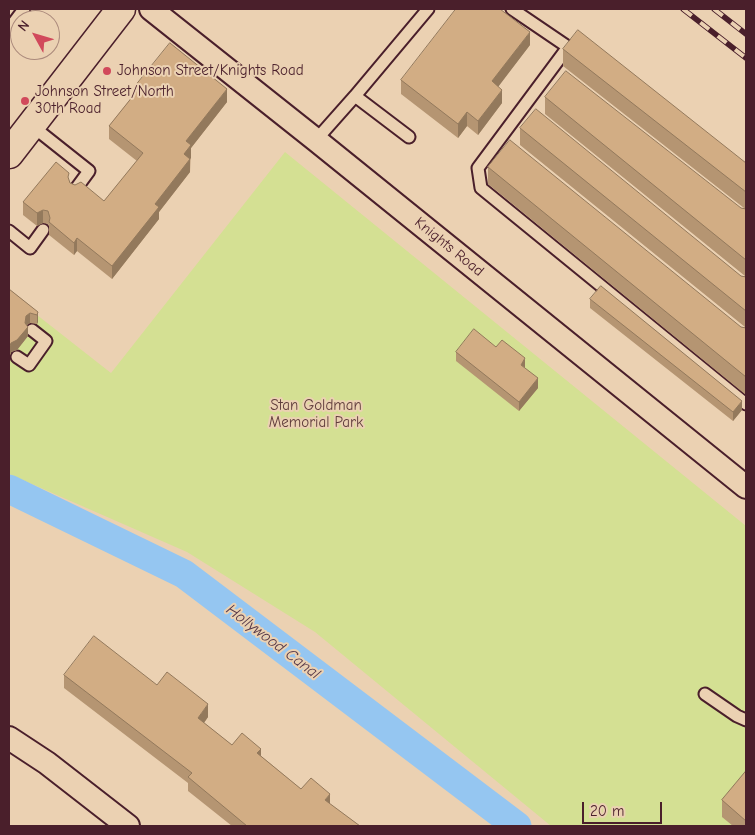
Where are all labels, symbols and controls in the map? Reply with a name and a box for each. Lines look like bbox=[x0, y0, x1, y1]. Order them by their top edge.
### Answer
north arrow bbox=[10, 10, 60, 60]
text: N bbox=[14, 17, 33, 35]
place label: Johnson Street/Knights Road bbox=[117, 62, 304, 80]
marker: Johnson Street/Knights Road bbox=[101, 65, 113, 77]
place label: Johnson Street/North 30th Road bbox=[35, 83, 174, 118]
marker: Johnson Street/North 30th Road bbox=[19, 95, 31, 107]
street label: Knights Road bbox=[411, 214, 487, 280]
park label: Stan Goldman Memorial Park bbox=[269, 397, 363, 432]
water label: Hollywood Canal bbox=[222, 600, 324, 684]
scale bar bbox=[585, 792, 665, 824]
text: 20 m bbox=[590, 802, 624, 820]

